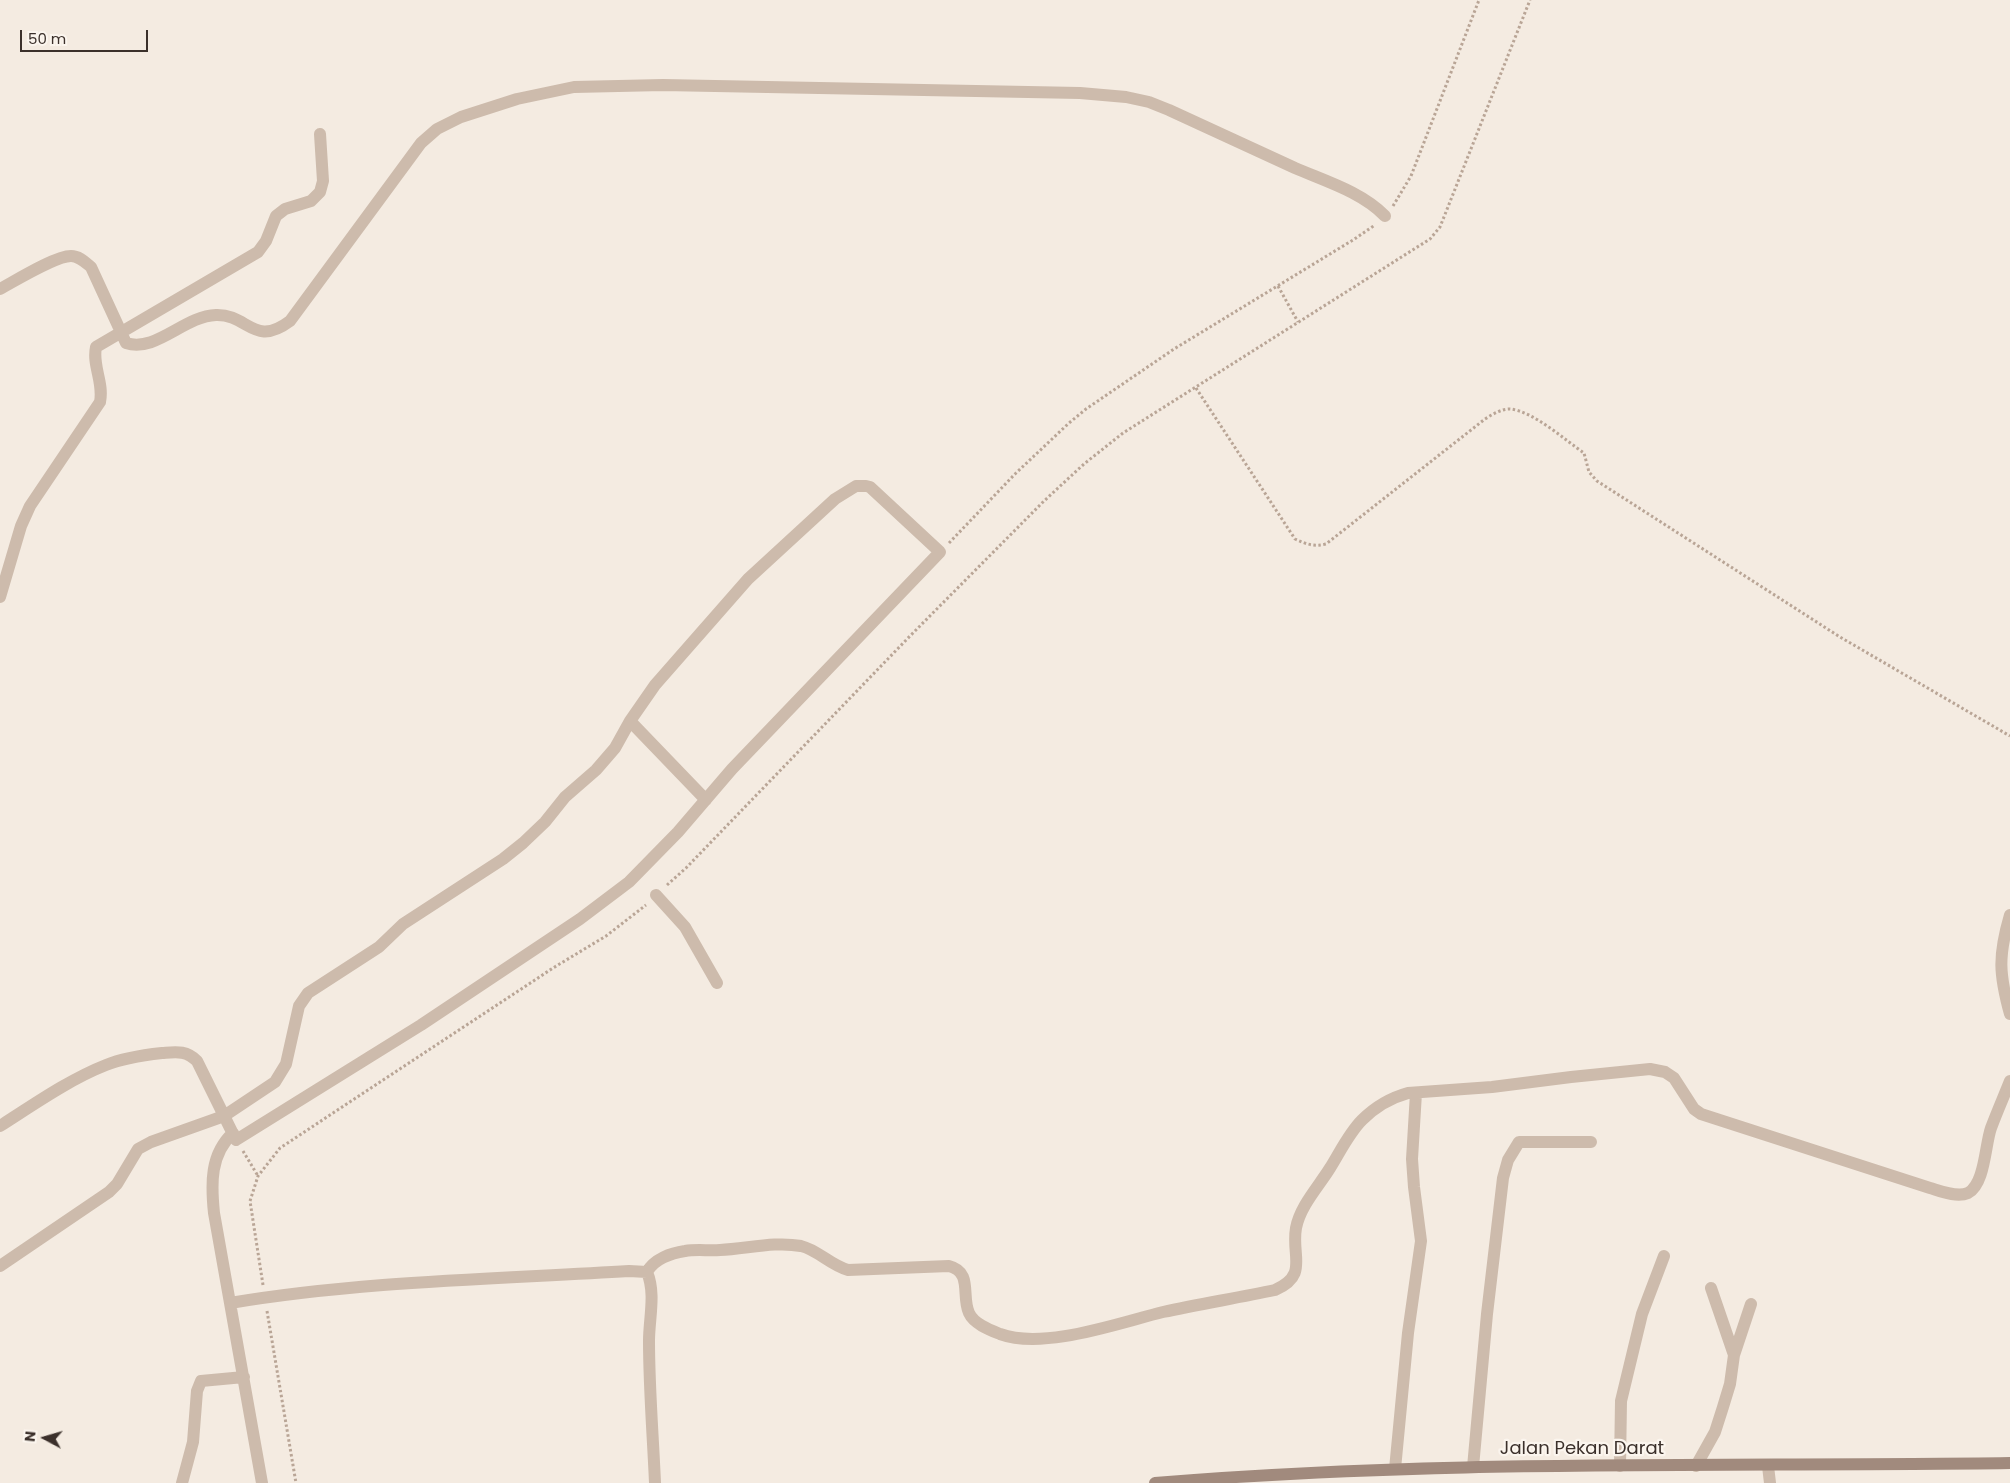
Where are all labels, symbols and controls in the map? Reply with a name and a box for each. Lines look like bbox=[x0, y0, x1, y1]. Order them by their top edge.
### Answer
scale bar bbox=[22, 20, 150, 52]
text: 50 m bbox=[28, 28, 66, 49]
north arrow bbox=[20, 1413, 70, 1463]
text: N bbox=[20, 1430, 41, 1443]
street label: Jalan Pekan Darat bbox=[1500, 1438, 1664, 1460]

